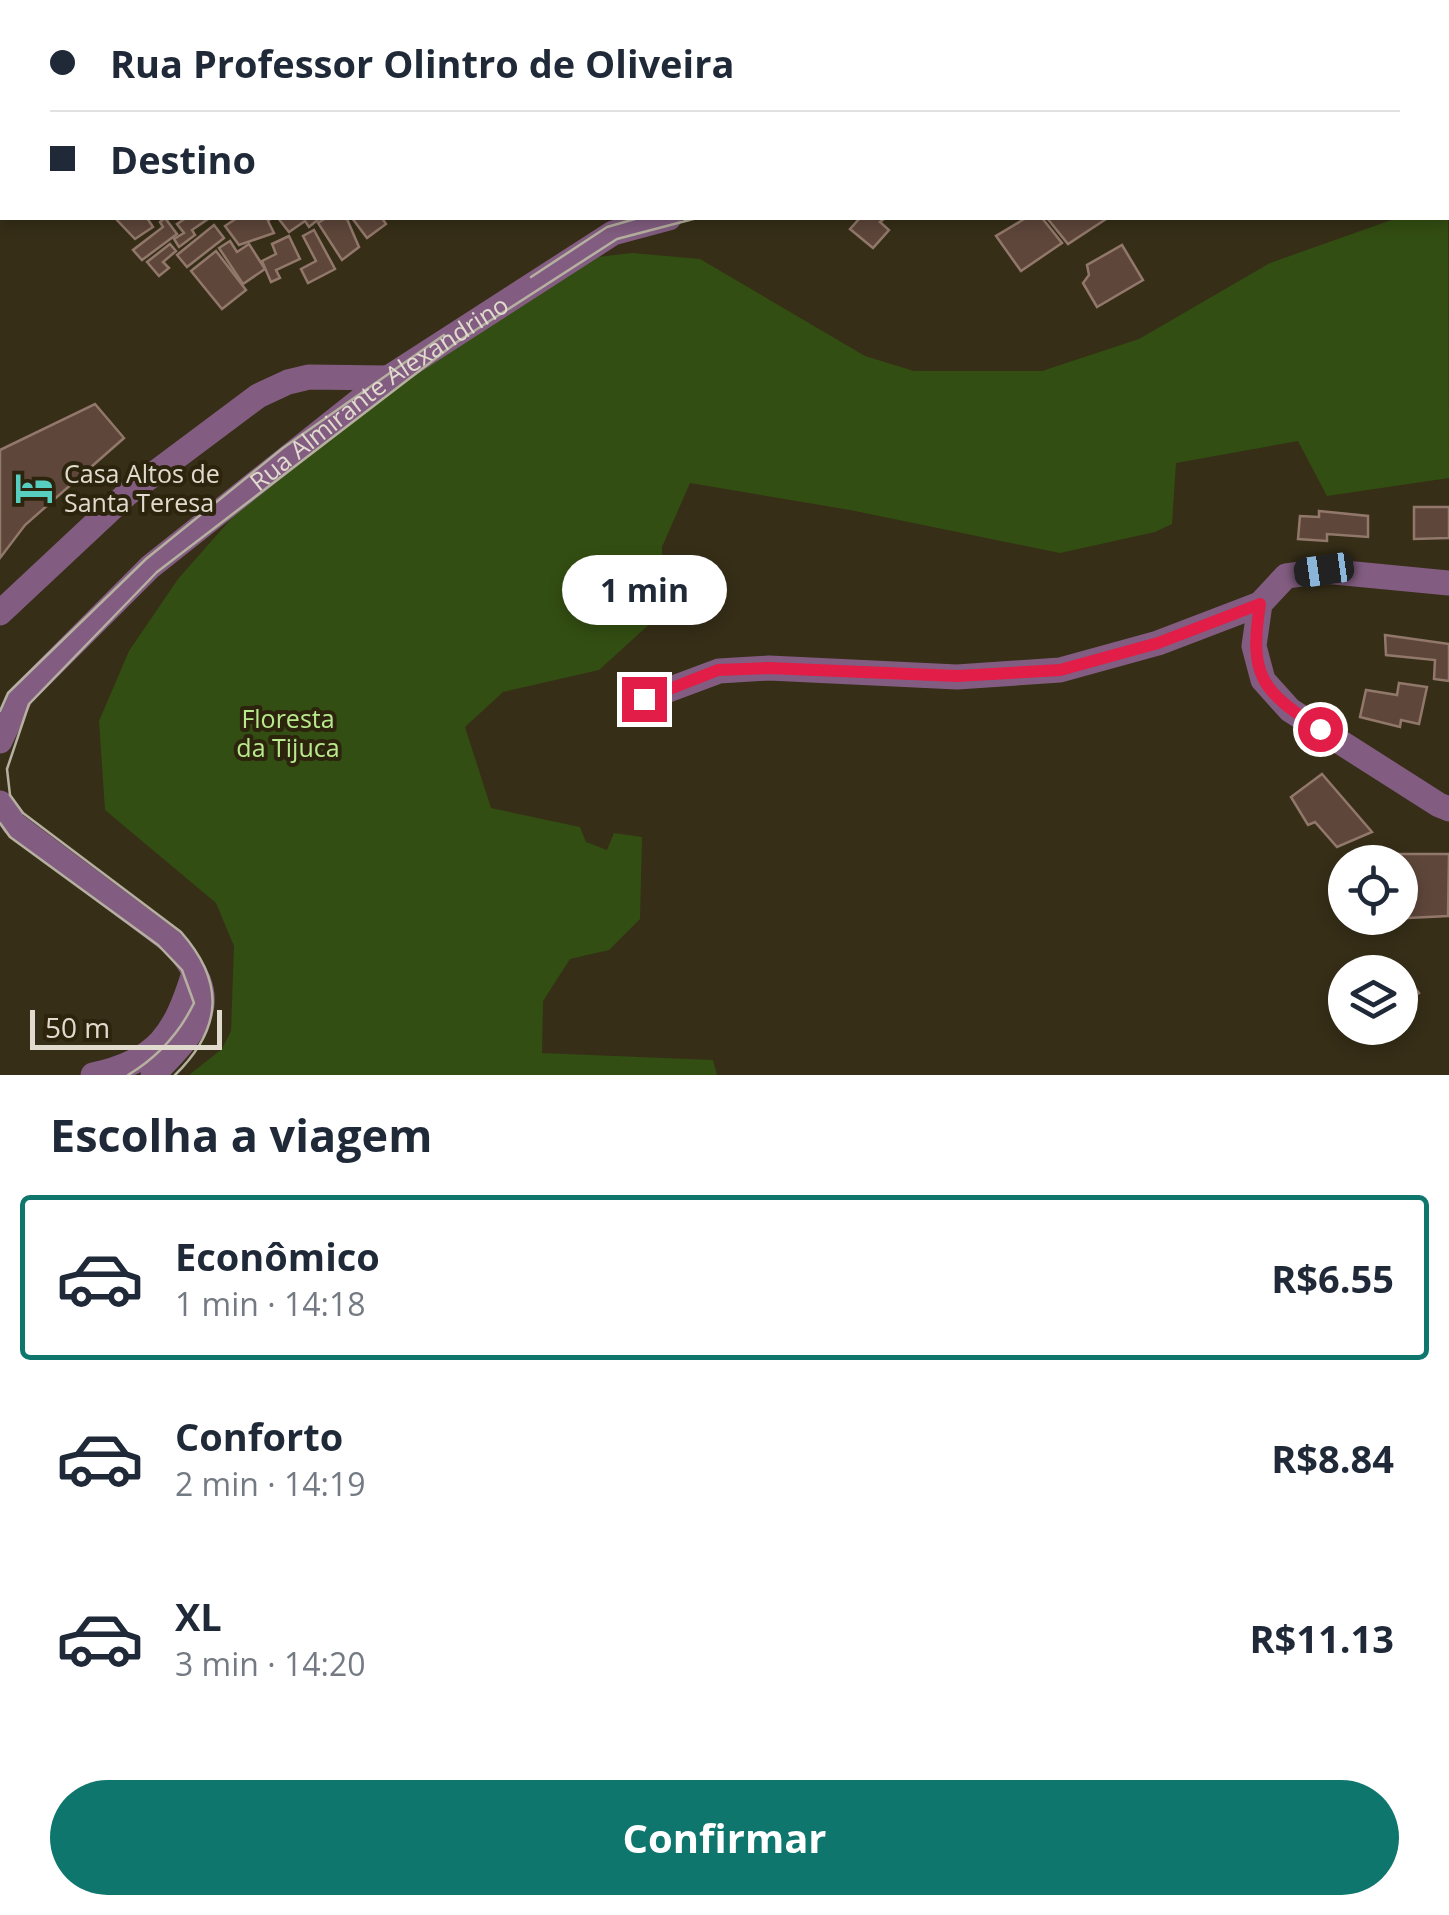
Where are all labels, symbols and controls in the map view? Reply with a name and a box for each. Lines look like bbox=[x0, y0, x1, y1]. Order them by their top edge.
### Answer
text: Rua Professor Olintro de Oliveira bbox=[110, 37, 734, 89]
text: Destino bbox=[110, 133, 256, 185]
street label: Rua Almirante Alexandrino bbox=[242, 287, 515, 498]
place label: Casa Altos de Santa Teresa bbox=[64, 456, 220, 519]
hotel icon: Casa Altos de Santa Teresa bbox=[13, 467, 55, 509]
car bbox=[1292, 551, 1356, 589]
callout: 1 min bbox=[562, 554, 726, 624]
text: 1 min bbox=[600, 568, 689, 611]
route end bbox=[622, 677, 667, 722]
park label: Floresta da Tijuca bbox=[236, 701, 340, 764]
route start bbox=[1298, 707, 1343, 752]
map controls bbox=[1328, 845, 1418, 1045]
button: locate bbox=[1328, 845, 1418, 935]
button: layers bbox=[1328, 955, 1418, 1045]
scale bar bbox=[30, 1005, 222, 1050]
text: 50 m bbox=[45, 1008, 110, 1046]
text: Escolha a viagem bbox=[50, 1104, 432, 1165]
text: Econômico bbox=[175, 1230, 380, 1282]
icon: car bbox=[55, 1233, 145, 1323]
text: R$6.55 bbox=[1271, 1252, 1394, 1304]
text: 1 min · 14:18 bbox=[175, 1282, 366, 1325]
text: Conforto bbox=[175, 1410, 343, 1462]
icon: car bbox=[55, 1413, 145, 1503]
text: R$8.84 bbox=[1271, 1432, 1394, 1484]
text: 2 min · 14:19 bbox=[175, 1462, 366, 1505]
text: XL bbox=[175, 1590, 222, 1642]
icon: car bbox=[55, 1593, 145, 1683]
text: R$11.13 bbox=[1249, 1612, 1394, 1664]
text: 3 min · 14:20 bbox=[175, 1642, 366, 1685]
button: Confirmar bbox=[50, 1780, 1399, 1895]

